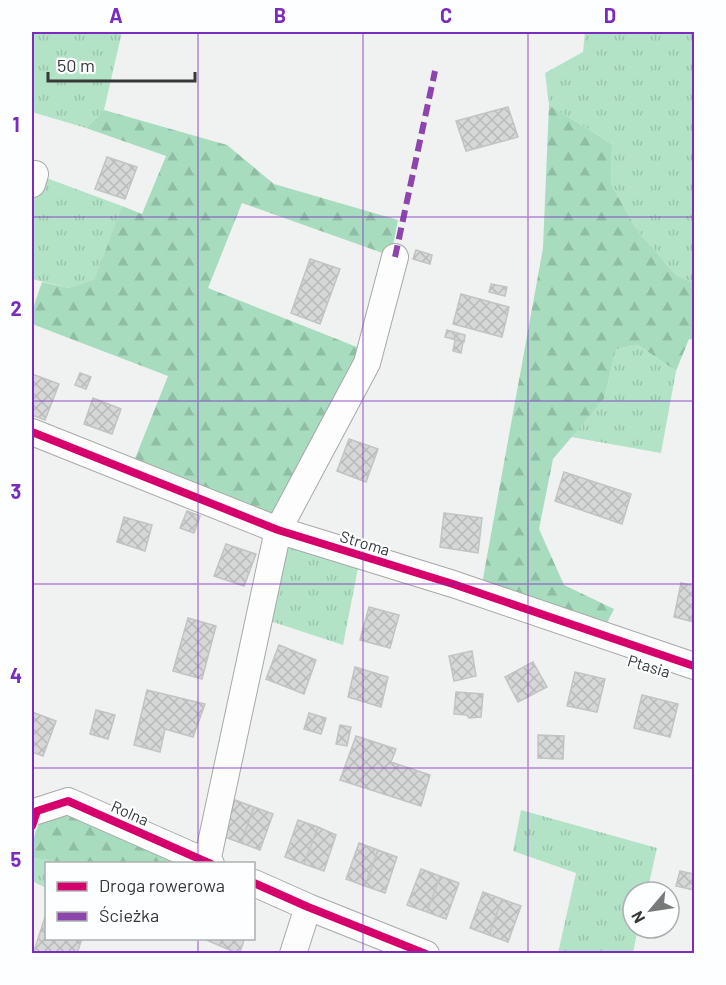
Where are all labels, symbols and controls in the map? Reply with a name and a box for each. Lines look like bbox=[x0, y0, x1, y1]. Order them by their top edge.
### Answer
text: A bbox=[109, 3, 123, 27]
text: B bbox=[274, 3, 286, 27]
text: C bbox=[440, 3, 452, 27]
text: D bbox=[604, 3, 616, 27]
scale bar bbox=[48, 45, 195, 83]
text: 50 m bbox=[57, 54, 95, 76]
text: 1 bbox=[12, 112, 20, 136]
text: 2 bbox=[10, 296, 22, 320]
text: 3 bbox=[11, 479, 21, 503]
street label: Stroma bbox=[338, 526, 392, 559]
street label: Ptasia bbox=[626, 650, 673, 681]
text: 4 bbox=[10, 663, 22, 687]
street label: Rolna bbox=[109, 796, 152, 829]
text: 5 bbox=[11, 847, 22, 871]
legend bbox=[45, 862, 255, 940]
text: Droga rowerowa bbox=[99, 874, 225, 896]
north arrow bbox=[621, 880, 681, 940]
text: Ścieżka bbox=[99, 904, 159, 926]
text: N bbox=[627, 908, 648, 927]

